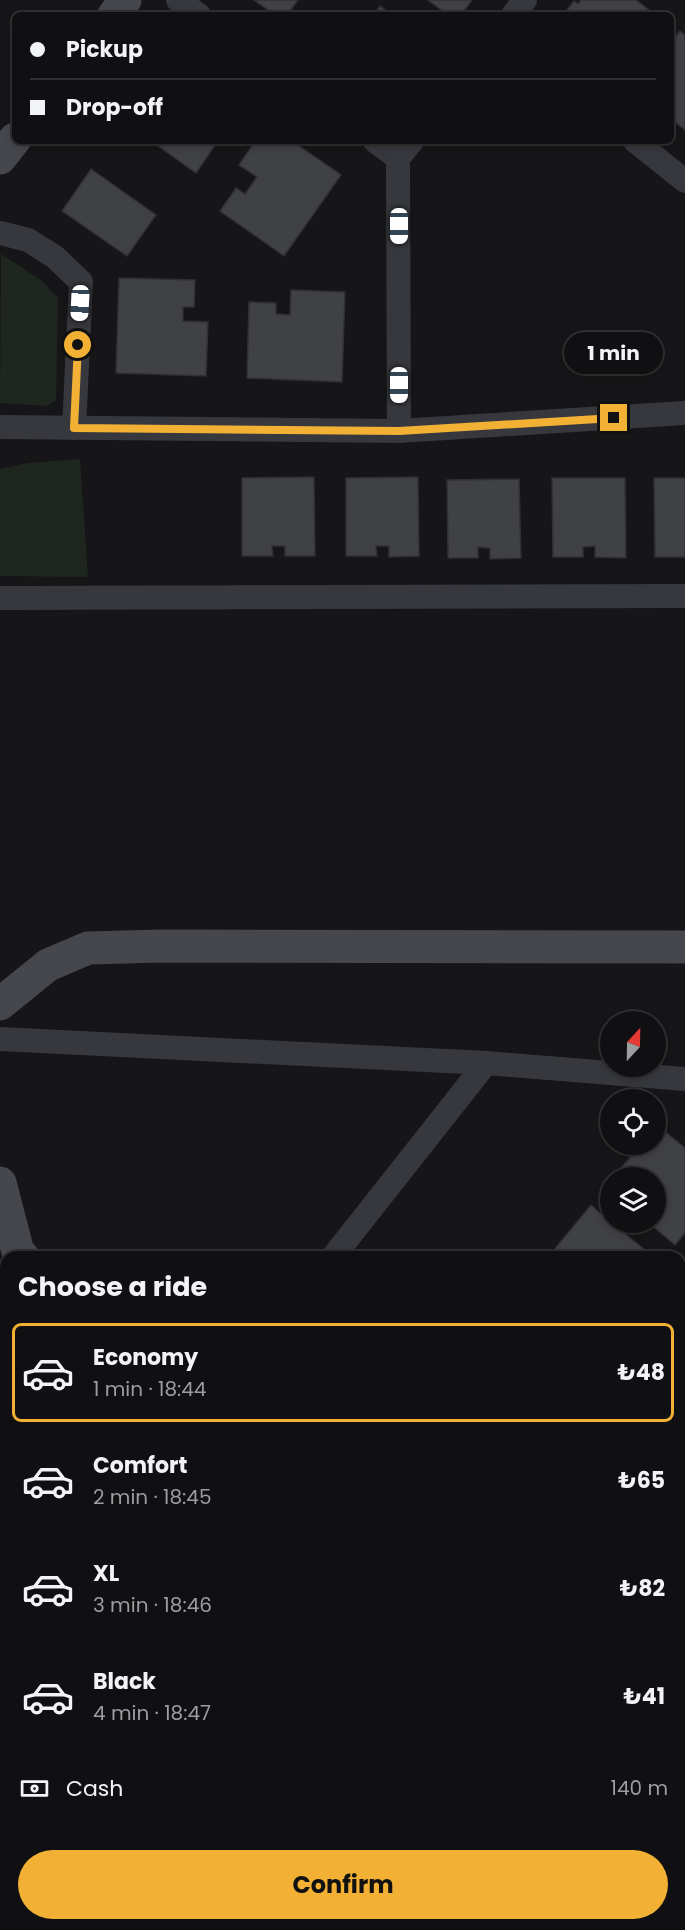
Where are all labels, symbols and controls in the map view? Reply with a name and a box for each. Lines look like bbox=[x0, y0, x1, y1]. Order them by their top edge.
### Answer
text: Pickup bbox=[66, 34, 143, 65]
text: Drop-off bbox=[66, 92, 163, 123]
car bbox=[390, 208, 408, 244]
car bbox=[70, 285, 90, 321]
route start bbox=[64, 331, 91, 358]
callout: 1 min bbox=[564, 331, 664, 373]
text: 1 min bbox=[587, 339, 640, 367]
car bbox=[390, 367, 408, 403]
route end bbox=[600, 404, 627, 431]
north arrow bbox=[600, 1011, 666, 1077]
map controls bbox=[600, 1011, 666, 1233]
button: locate bbox=[600, 1089, 666, 1155]
button: layers bbox=[600, 1167, 666, 1233]
text: Choose a ride bbox=[18, 1268, 207, 1305]
text: Economy bbox=[93, 1342, 198, 1373]
icon: car bbox=[21, 1346, 75, 1400]
text: ₺48 bbox=[618, 1357, 665, 1388]
text: 1 min · 18:44 bbox=[93, 1375, 206, 1403]
text: Comfort bbox=[93, 1450, 187, 1481]
icon: car bbox=[21, 1454, 75, 1508]
text: ₺65 bbox=[618, 1465, 665, 1496]
text: 2 min · 18:45 bbox=[93, 1483, 212, 1511]
text: XL bbox=[93, 1558, 119, 1589]
icon: car bbox=[21, 1562, 75, 1616]
text: ₺82 bbox=[620, 1573, 665, 1604]
text: 3 min · 18:46 bbox=[93, 1591, 212, 1619]
text: Black bbox=[93, 1666, 156, 1697]
icon: car bbox=[21, 1670, 75, 1724]
text: ₺41 bbox=[623, 1681, 665, 1712]
text: 4 min · 18:47 bbox=[93, 1699, 211, 1727]
icon: cash bbox=[18, 1772, 51, 1805]
text: Cash bbox=[66, 1773, 123, 1804]
text: 140 m bbox=[611, 1774, 668, 1802]
button: Confirm bbox=[18, 1850, 668, 1919]

